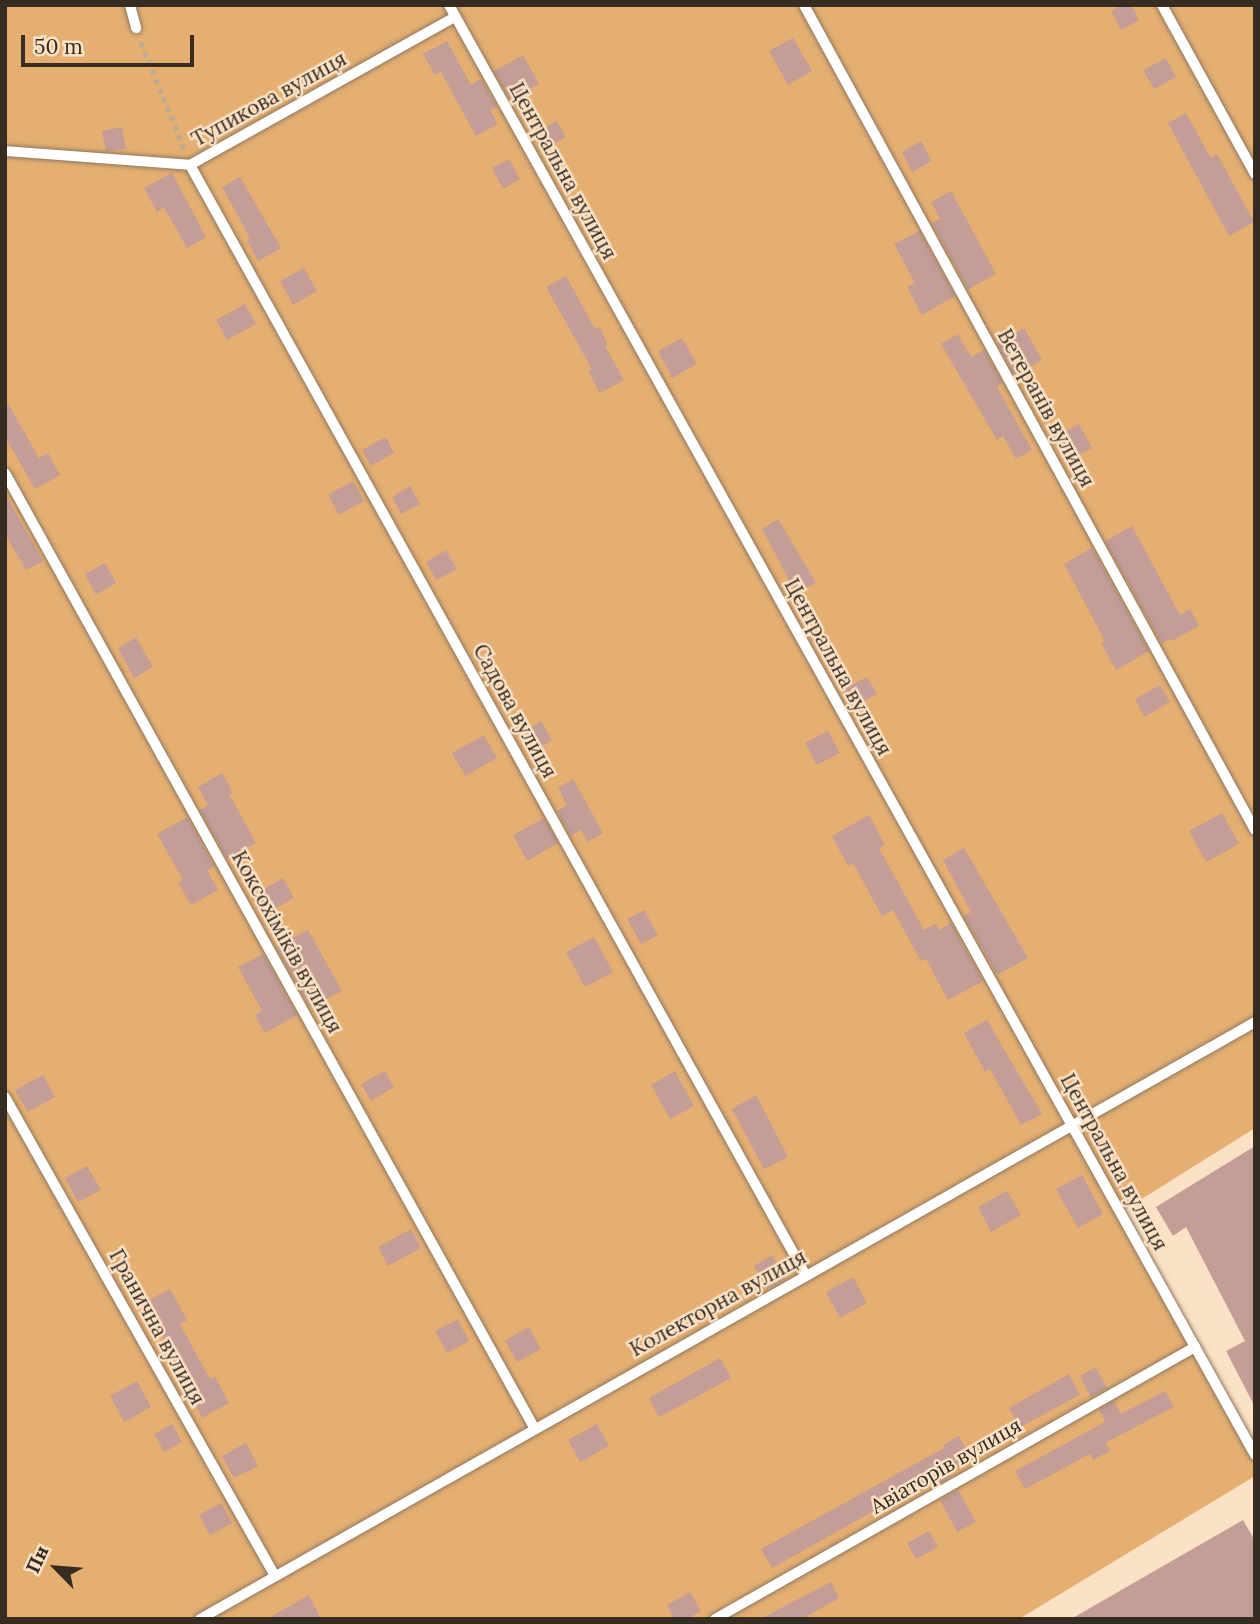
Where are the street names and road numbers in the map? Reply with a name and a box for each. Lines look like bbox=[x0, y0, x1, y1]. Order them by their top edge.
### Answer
street label: Тупикова вулиця bbox=[187, 46, 351, 152]
street label: Центральна вулиця bbox=[504, 78, 622, 264]
street label: Ветеранів вулиця bbox=[992, 325, 1100, 491]
street label: Центральна вулиця bbox=[779, 574, 897, 760]
street label: Садова вулиця bbox=[468, 640, 562, 782]
street label: Коксохіміків вулиця bbox=[226, 846, 348, 1038]
street label: Центральна вулиця bbox=[1055, 1069, 1173, 1255]
street label: Колекторна вулиця bbox=[625, 1244, 811, 1362]
street label: Гранична вулиця bbox=[104, 1245, 210, 1409]
street label: Авіаторів вулиця bbox=[866, 1413, 1026, 1519]

